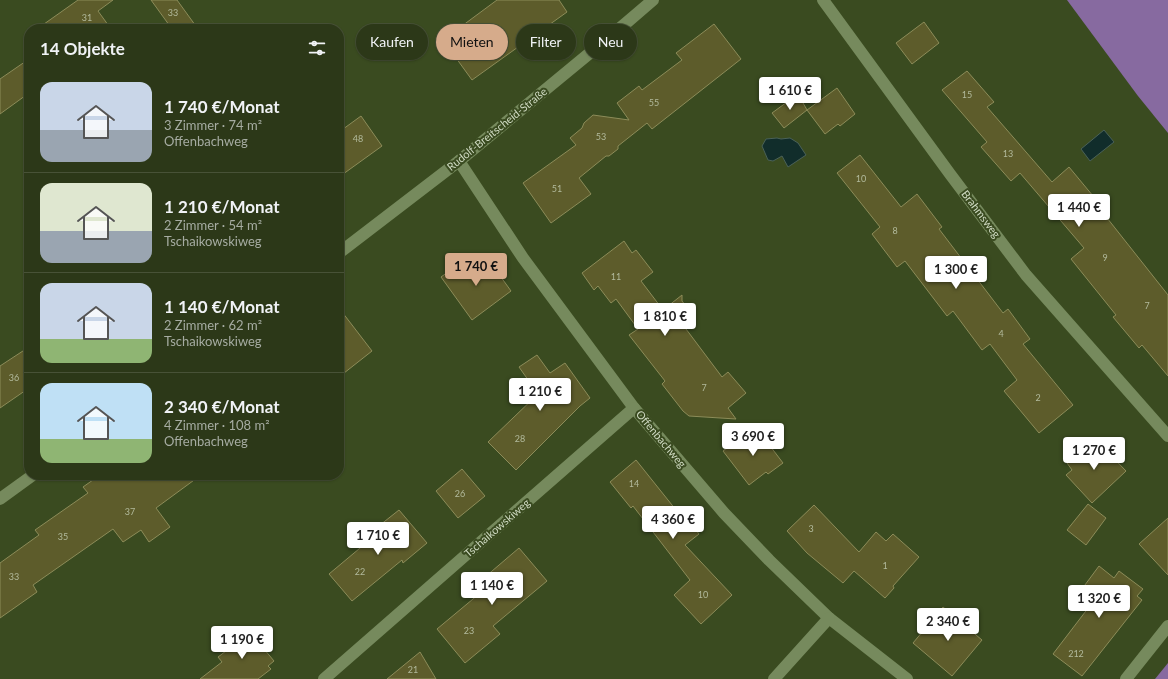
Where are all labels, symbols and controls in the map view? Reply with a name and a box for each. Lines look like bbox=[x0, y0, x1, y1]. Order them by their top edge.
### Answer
house number: 33 bbox=[168, 7, 178, 18]
house number: 31 bbox=[82, 12, 92, 23]
chip: Kaufen bbox=[356, 24, 428, 60]
chip: Mieten bbox=[436, 24, 508, 60]
chip: Filter bbox=[516, 24, 576, 60]
chip: Neu bbox=[584, 24, 637, 60]
icon: filters bbox=[306, 37, 328, 59]
text: 14 Objekte bbox=[40, 38, 125, 59]
pin: 1 610 € bbox=[753, 77, 827, 111]
text: 1 610 € bbox=[768, 82, 812, 98]
street label: Rudolf-Breitscheid-Straße bbox=[444, 84, 549, 173]
house number: 15 bbox=[962, 89, 972, 100]
text: 1 740 €/Monat bbox=[164, 96, 279, 117]
house number: 55 bbox=[649, 97, 659, 108]
icon: home bbox=[72, 98, 120, 146]
text: 3 Zimmer · 74 m² bbox=[164, 117, 262, 133]
house number: 53 bbox=[596, 131, 606, 142]
text: Offenbachweg bbox=[164, 133, 248, 149]
house number: 48 bbox=[353, 133, 363, 144]
house number: 13 bbox=[1003, 148, 1013, 159]
house number: 10 bbox=[856, 173, 866, 184]
house number: 51 bbox=[552, 183, 562, 194]
street label: Brahmsweg bbox=[959, 187, 1004, 240]
pin: 1 440 € bbox=[1042, 194, 1116, 228]
text: 1 210 €/Monat bbox=[164, 196, 279, 217]
icon: home bbox=[72, 199, 120, 247]
text: 1 440 € bbox=[1057, 199, 1101, 215]
text: 2 Zimmer · 54 m² bbox=[164, 217, 262, 233]
house number: 8 bbox=[892, 225, 898, 236]
text: Tschaikowskiweg bbox=[164, 233, 262, 249]
house number: 9 bbox=[1102, 252, 1108, 263]
pin: 1 740 € bbox=[439, 253, 513, 287]
pin: 1 300 € bbox=[919, 256, 993, 290]
text: 1 740 € bbox=[454, 258, 498, 274]
text: 1 300 € bbox=[934, 261, 978, 277]
house number: 11 bbox=[611, 271, 621, 282]
text: 1 140 €/Monat bbox=[164, 296, 279, 317]
icon: home bbox=[72, 299, 120, 347]
house number: 7 bbox=[1144, 300, 1150, 311]
pin: 1 810 € bbox=[628, 303, 702, 337]
text: 1 810 € bbox=[643, 308, 687, 324]
text: 2 Zimmer · 62 m² bbox=[164, 317, 262, 333]
house number: 4 bbox=[998, 328, 1004, 339]
text: Tschaikowskiweg bbox=[164, 333, 262, 349]
house number: 36 bbox=[9, 372, 19, 383]
pin: 1 210 € bbox=[503, 378, 577, 412]
house number: 7 bbox=[701, 382, 707, 393]
text: 1 210 € bbox=[518, 383, 562, 399]
house number: 2 bbox=[1035, 392, 1041, 403]
text: 2 340 €/Monat bbox=[164, 396, 279, 417]
icon: home bbox=[72, 399, 120, 447]
street label: Offenbachweg bbox=[634, 407, 689, 470]
text: 4 Zimmer · 108 m² bbox=[164, 417, 270, 433]
pin: 3 690 € bbox=[716, 423, 790, 457]
text: 3 690 € bbox=[731, 428, 775, 444]
text: Offenbachweg bbox=[164, 433, 248, 449]
house number: 28 bbox=[515, 433, 525, 444]
pin: 1 270 € bbox=[1057, 437, 1131, 471]
text: 1 270 € bbox=[1072, 442, 1116, 458]
house number: 14 bbox=[629, 478, 639, 489]
house number: 26 bbox=[455, 488, 465, 499]
street label: Tschaikowskiweg bbox=[461, 495, 532, 560]
house number: 37 bbox=[125, 506, 135, 517]
pin: 4 360 € bbox=[636, 506, 710, 540]
text: 4 360 € bbox=[651, 511, 695, 527]
pin: 1 710 € bbox=[341, 522, 415, 556]
house number: 3 bbox=[808, 523, 814, 534]
text: 1 710 € bbox=[356, 527, 400, 543]
house number: 35 bbox=[58, 531, 68, 542]
house number: 1 bbox=[882, 560, 888, 571]
house number: 22 bbox=[355, 566, 365, 577]
house number: 33 bbox=[9, 571, 19, 582]
pin: 1 140 € bbox=[455, 572, 529, 606]
text: 1 140 € bbox=[470, 577, 514, 593]
pin: 1 320 € bbox=[1062, 585, 1136, 619]
house number: 10 bbox=[698, 589, 708, 600]
text: 1 320 € bbox=[1077, 590, 1121, 606]
pin: 2 340 € bbox=[911, 608, 985, 642]
text: 2 340 € bbox=[926, 613, 970, 629]
house number: 23 bbox=[464, 625, 474, 636]
pin: 1 190 € bbox=[205, 626, 279, 660]
text: 1 190 € bbox=[220, 631, 264, 647]
house number: 212 bbox=[1068, 648, 1084, 659]
house number: 21 bbox=[408, 664, 418, 675]

